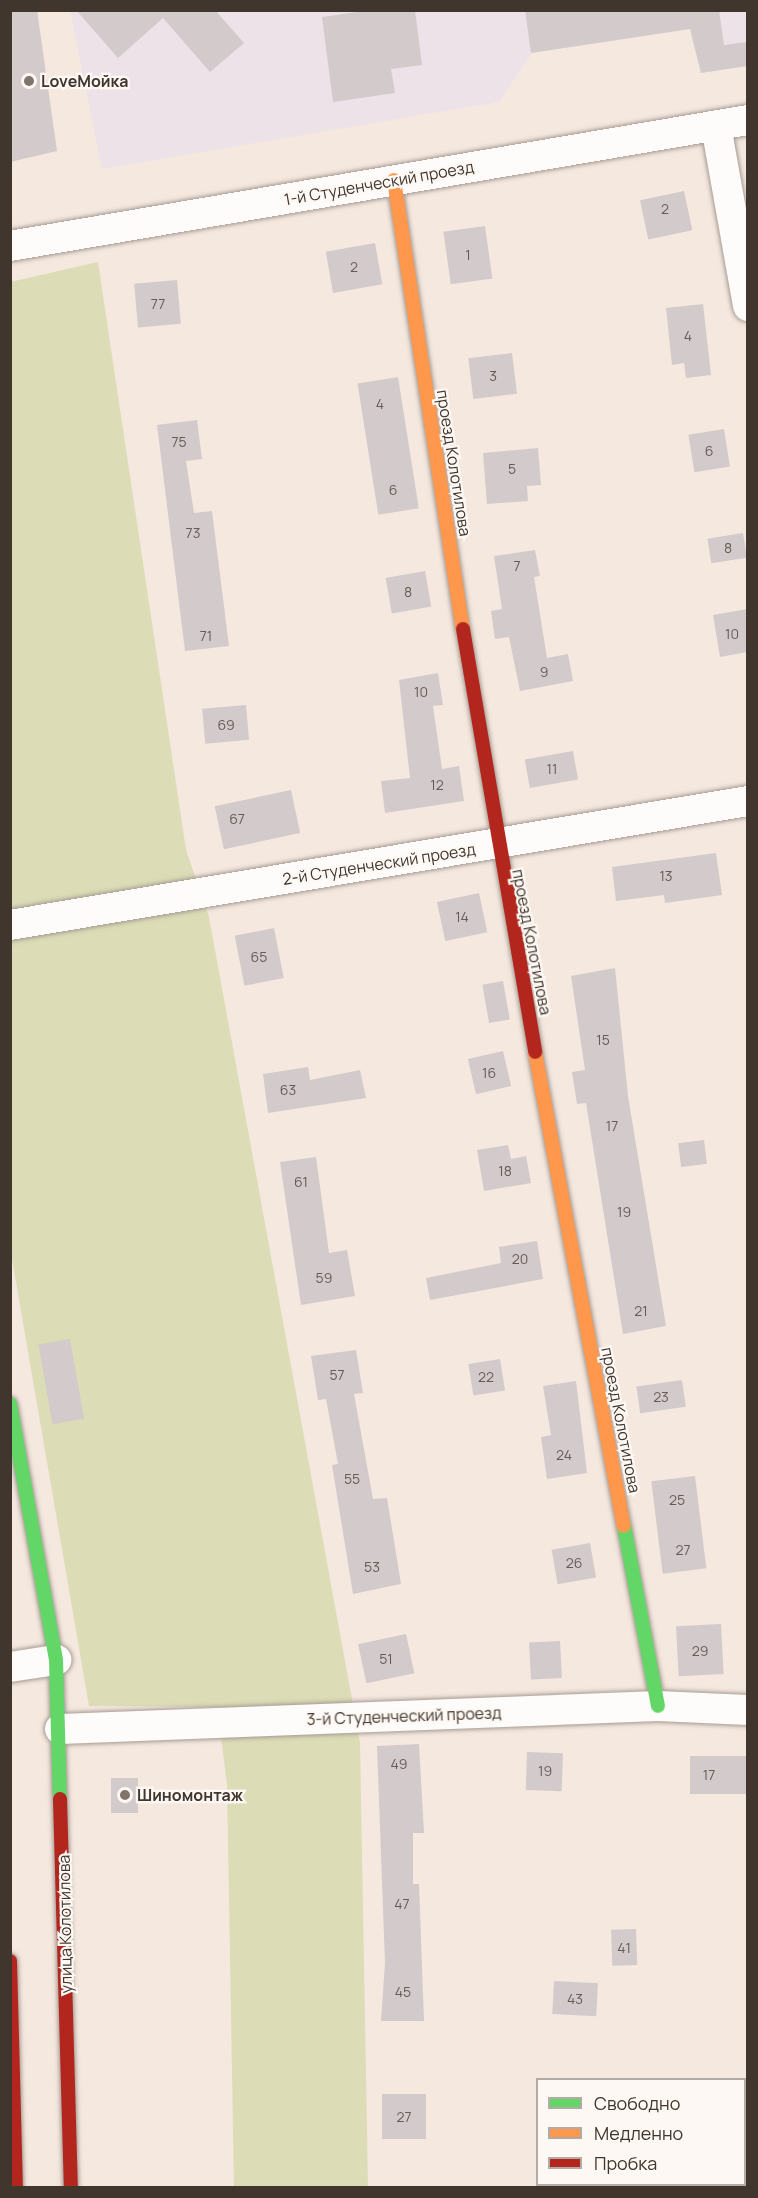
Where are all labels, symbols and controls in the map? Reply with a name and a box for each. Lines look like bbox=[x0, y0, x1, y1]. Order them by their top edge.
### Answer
place label: LoveМойка bbox=[41, 71, 128, 91]
marker: LoveМойка bbox=[22, 74, 36, 88]
street label: 1-й Студенческий проезд bbox=[283, 157, 475, 209]
house number: 2 bbox=[661, 201, 669, 217]
house number: 1 bbox=[465, 247, 471, 263]
house number: 2 bbox=[350, 259, 358, 275]
house number: 77 bbox=[151, 296, 165, 312]
house number: 4 bbox=[684, 328, 692, 344]
house number: 3 bbox=[489, 368, 497, 384]
street label: проезд Колотилова bbox=[433, 388, 475, 538]
house number: 4 bbox=[376, 396, 384, 412]
house number: 75 bbox=[171, 434, 187, 450]
house number: 6 bbox=[705, 443, 713, 459]
house number: 5 bbox=[508, 461, 516, 477]
house number: 6 bbox=[389, 482, 397, 498]
house number: 73 bbox=[186, 525, 200, 541]
house number: 8 bbox=[724, 540, 732, 556]
house number: 7 bbox=[513, 558, 521, 574]
house number: 8 bbox=[404, 584, 412, 600]
house number: 10 bbox=[725, 626, 739, 642]
house number: 71 bbox=[200, 628, 212, 644]
house number: 9 bbox=[540, 664, 548, 680]
house number: 10 bbox=[414, 684, 428, 700]
house number: 69 bbox=[217, 717, 235, 733]
house number: 11 bbox=[547, 761, 557, 777]
house number: 12 bbox=[430, 777, 444, 793]
house number: 67 bbox=[229, 811, 245, 827]
street label: 2-й Студенческий проезд bbox=[281, 839, 477, 889]
street label: проезд Колотилова bbox=[508, 867, 556, 1017]
house number: 13 bbox=[659, 868, 673, 884]
house number: 14 bbox=[455, 909, 469, 925]
house number: 65 bbox=[251, 949, 267, 965]
house number: 15 bbox=[596, 1032, 610, 1048]
house number: 16 bbox=[482, 1065, 496, 1081]
house number: 63 bbox=[280, 1082, 296, 1098]
house number: 17 bbox=[606, 1118, 618, 1134]
house number: 18 bbox=[498, 1163, 512, 1179]
house number: 61 bbox=[294, 1174, 308, 1190]
house number: 19 bbox=[617, 1204, 631, 1220]
house number: 20 bbox=[512, 1251, 528, 1267]
house number: 59 bbox=[316, 1270, 332, 1286]
house number: 21 bbox=[634, 1303, 648, 1319]
street label: проезд Колотилова bbox=[597, 1345, 645, 1495]
house number: 57 bbox=[329, 1367, 345, 1383]
house number: 22 bbox=[478, 1369, 494, 1385]
house number: 23 bbox=[653, 1389, 669, 1405]
house number: 24 bbox=[556, 1447, 572, 1463]
house number: 55 bbox=[344, 1471, 360, 1487]
house number: 25 bbox=[669, 1492, 685, 1508]
house number: 27 bbox=[675, 1542, 691, 1558]
house number: 26 bbox=[566, 1555, 582, 1571]
house number: 53 bbox=[364, 1559, 380, 1575]
house number: 29 bbox=[692, 1643, 708, 1659]
house number: 51 bbox=[379, 1651, 393, 1667]
street label: 3-й Студенческий проезд bbox=[306, 1703, 502, 1729]
house number: 49 bbox=[391, 1756, 407, 1772]
house number: 19 bbox=[538, 1763, 552, 1779]
house number: 17 bbox=[703, 1767, 715, 1783]
place label: Шиномонтаж bbox=[137, 1785, 243, 1805]
marker: Шиномонтаж bbox=[118, 1788, 132, 1802]
street label: улица Колотилова bbox=[54, 1855, 76, 1993]
house number: 47 bbox=[394, 1896, 410, 1912]
house number: 41 bbox=[617, 1940, 631, 1956]
house number: 45 bbox=[395, 1984, 411, 2000]
house number: 43 bbox=[567, 1991, 583, 2007]
legend bbox=[536, 2078, 746, 2186]
text: Свободно bbox=[594, 2091, 680, 2115]
house number: 27 bbox=[396, 2109, 412, 2125]
text: Медленно bbox=[594, 2121, 683, 2145]
text: Пробка bbox=[594, 2151, 657, 2175]

